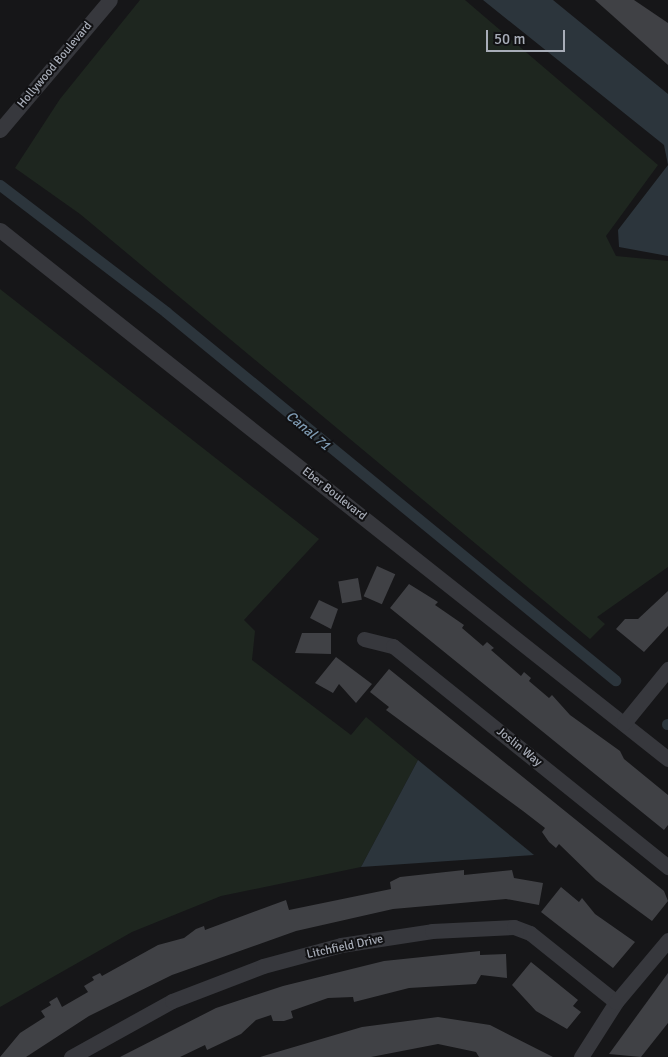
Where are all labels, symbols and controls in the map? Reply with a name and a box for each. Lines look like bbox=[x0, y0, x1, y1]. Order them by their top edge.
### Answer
street label: Hollywood Boulevard bbox=[15, 19, 95, 111]
scale bar bbox=[488, 20, 567, 52]
text: 50 m bbox=[494, 30, 525, 48]
water label: Canal 71 bbox=[282, 408, 334, 454]
street label: Eber Boulevard bbox=[299, 464, 369, 524]
street label: Joslin Way bbox=[493, 724, 545, 770]
street label: Litchfield Drive bbox=[305, 932, 385, 962]

